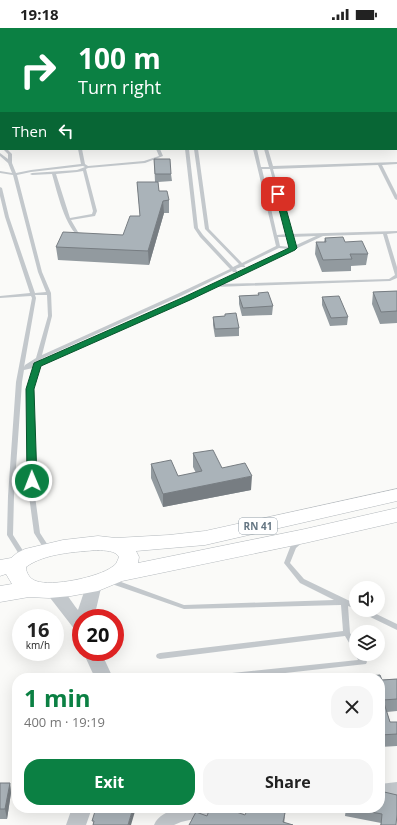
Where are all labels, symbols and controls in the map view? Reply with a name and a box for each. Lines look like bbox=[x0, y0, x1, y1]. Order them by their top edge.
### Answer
text: 19:18 bbox=[20, 4, 59, 24]
text: 100 m bbox=[78, 39, 161, 77]
icon: right bbox=[12, 44, 64, 96]
text: Turn right bbox=[78, 75, 161, 99]
icon: left bbox=[55, 120, 77, 142]
text: Then bbox=[12, 121, 47, 141]
pin bbox=[261, 177, 295, 211]
icon: arrive bbox=[267, 183, 289, 205]
position arrow bbox=[11, 460, 53, 502]
road number: RN 41 bbox=[239, 518, 277, 534]
map controls bbox=[349, 581, 385, 661]
button: sound bbox=[349, 581, 385, 617]
speed limit sign: 20 bbox=[72, 609, 124, 661]
text: 16 bbox=[27, 616, 49, 643]
button: layers bbox=[349, 625, 385, 661]
text: km/h bbox=[26, 638, 50, 652]
text: 1 min bbox=[24, 681, 91, 714]
button: close bbox=[331, 686, 373, 728]
text: 400 m · 19:19 bbox=[24, 713, 105, 731]
button: Exit bbox=[24, 759, 195, 805]
button: Share bbox=[203, 759, 373, 805]

